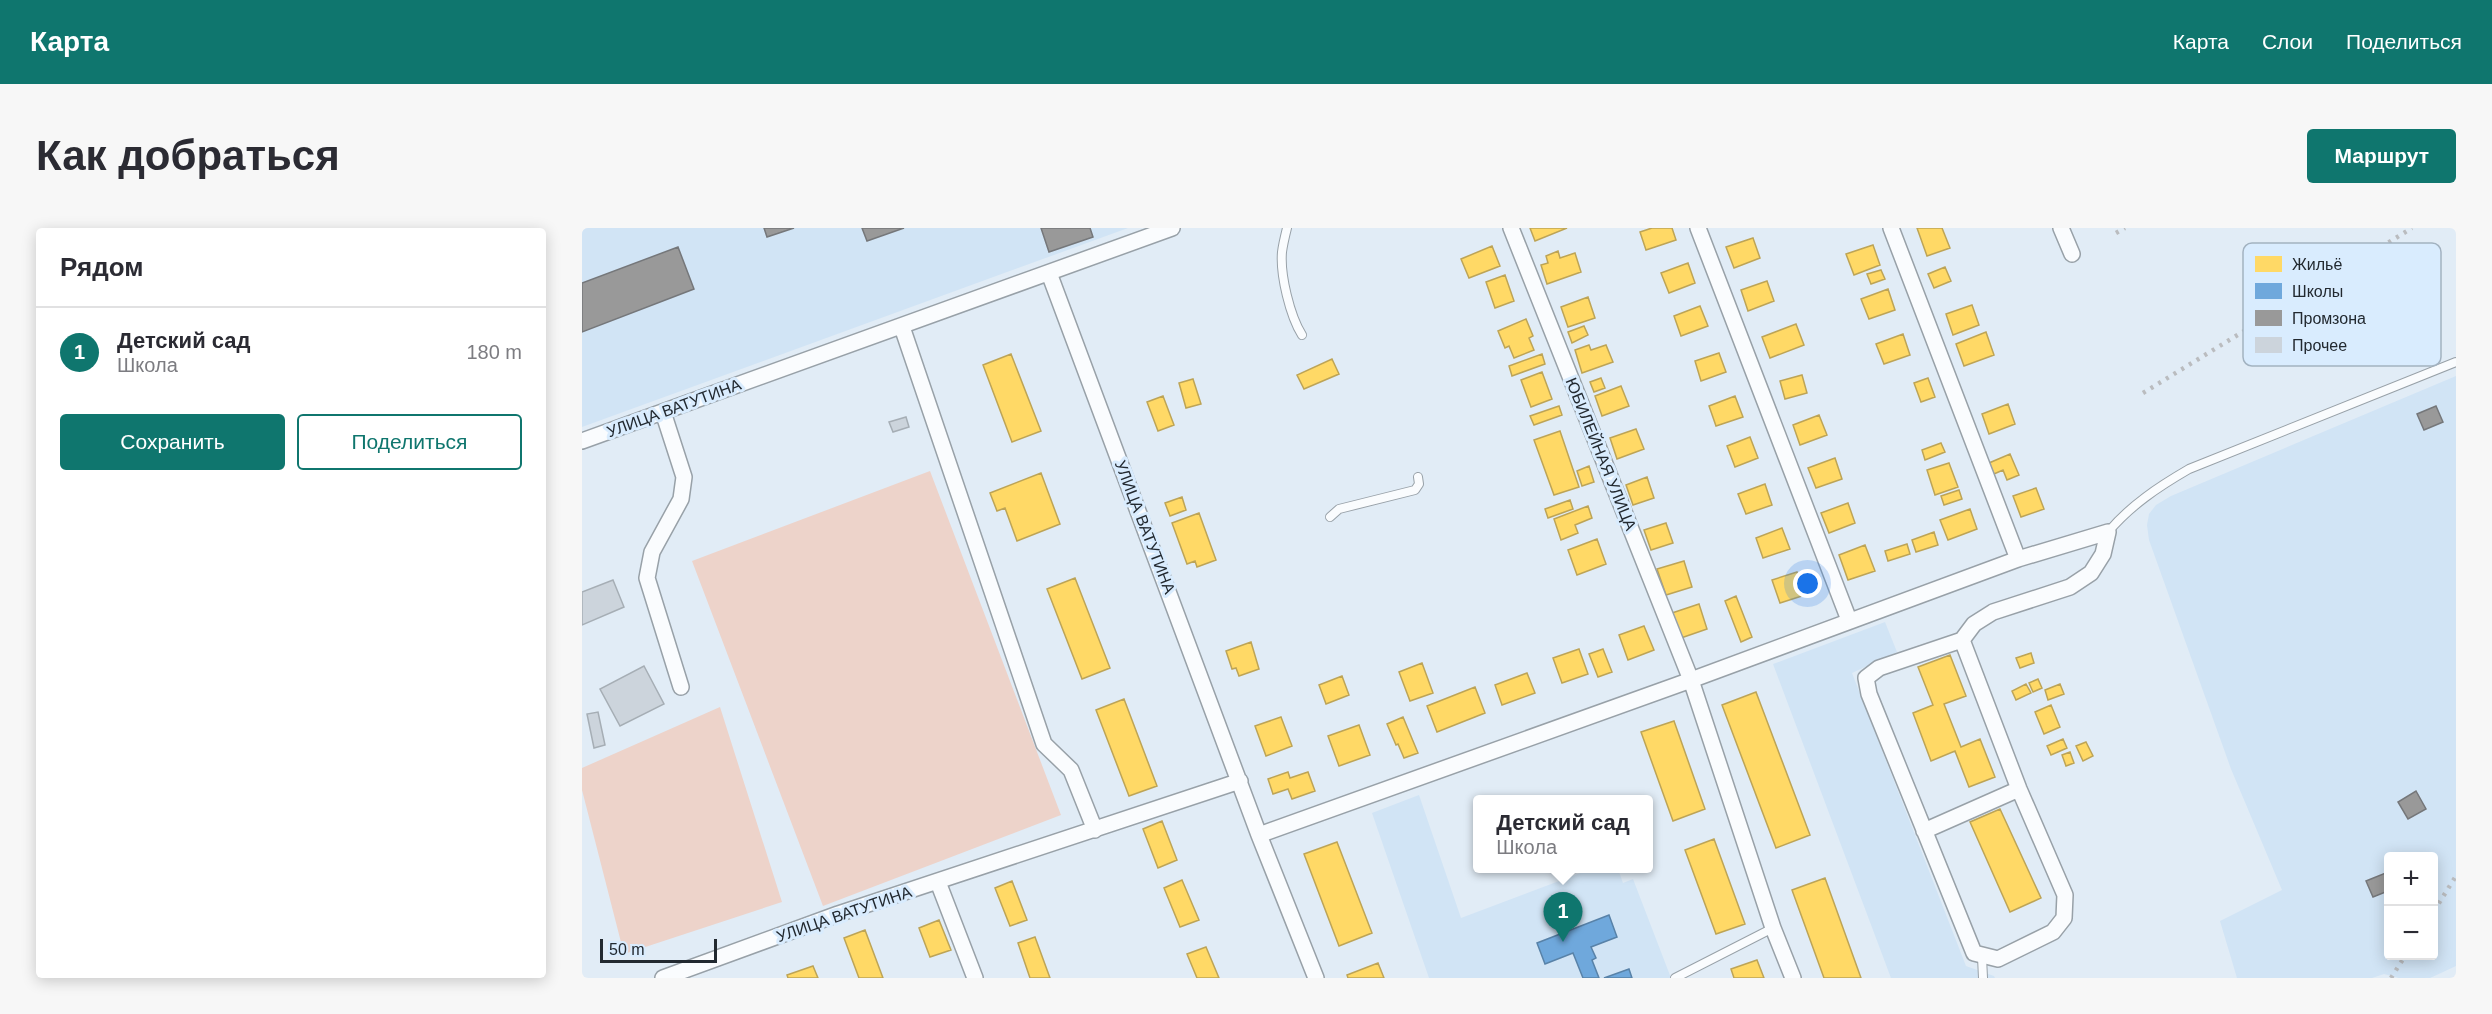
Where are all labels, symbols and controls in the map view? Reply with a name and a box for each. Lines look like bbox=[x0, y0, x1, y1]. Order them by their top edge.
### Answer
text: Карта bbox=[30, 26, 109, 57]
text: Карта bbox=[2173, 30, 2229, 53]
text: Слои bbox=[2262, 30, 2313, 53]
text: Поделиться bbox=[2346, 30, 2462, 53]
button: Маршрут bbox=[2307, 129, 2456, 183]
text: Как добраться bbox=[36, 132, 340, 179]
legend bbox=[2243, 243, 2441, 366]
text: Рядом bbox=[60, 252, 143, 282]
text: Жильё bbox=[2292, 256, 2342, 273]
text: Школы bbox=[2292, 283, 2343, 300]
text: Промзона bbox=[2292, 310, 2366, 327]
text: Детский сад bbox=[117, 328, 250, 353]
text: Прочее bbox=[2292, 337, 2347, 354]
text: 1 bbox=[74, 341, 85, 363]
text: 180 m bbox=[466, 341, 522, 363]
text: Школа bbox=[117, 354, 178, 376]
street label: ЮБИЛЕЙНАЯ УЛИЦА bbox=[1563, 375, 1640, 533]
street label: УЛИЦА ВАТУТИНА bbox=[605, 376, 744, 440]
button: Сохранить bbox=[60, 414, 285, 470]
button: Поделиться bbox=[297, 414, 522, 470]
street label: УЛИЦА ВАТУТИНА bbox=[1112, 458, 1178, 596]
your location bbox=[1793, 569, 1822, 598]
popup bbox=[1473, 795, 1653, 873]
text: Детский сад bbox=[1496, 810, 1630, 835]
text: Школа bbox=[1496, 836, 1557, 858]
map controls bbox=[2384, 852, 2438, 960]
button: + bbox=[2384, 852, 2438, 906]
street label: УЛИЦА ВАТУТИНА bbox=[774, 883, 914, 945]
pin: 1 bbox=[1544, 892, 1582, 942]
button: − bbox=[2384, 906, 2438, 960]
scale bar bbox=[600, 936, 717, 964]
text: 50 m bbox=[609, 941, 645, 958]

